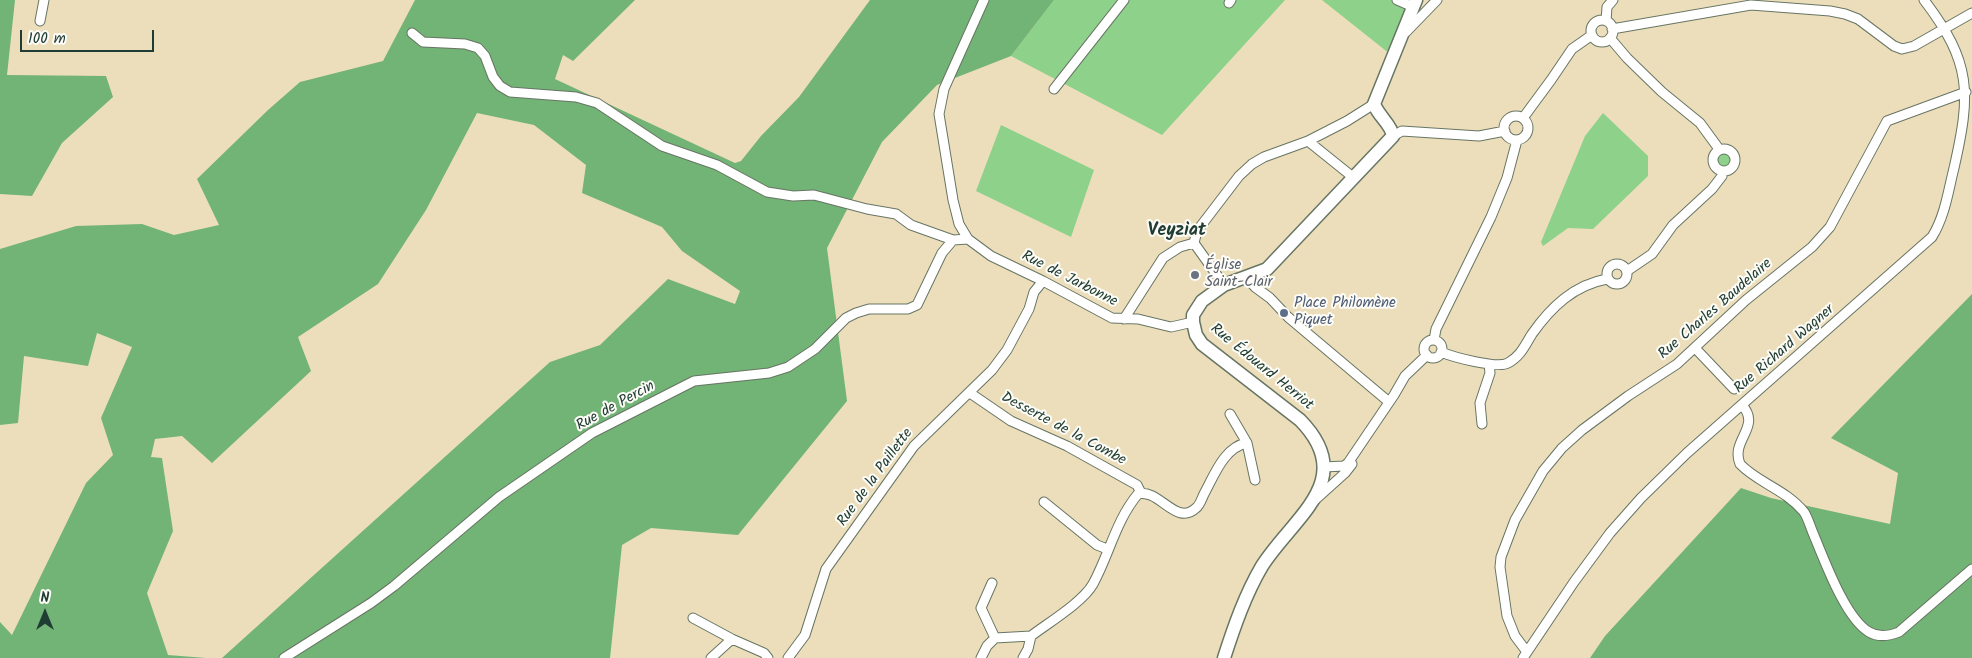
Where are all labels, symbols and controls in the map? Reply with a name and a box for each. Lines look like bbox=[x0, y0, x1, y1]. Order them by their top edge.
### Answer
scale bar bbox=[22, 20, 156, 52]
text: 100 m bbox=[28, 27, 66, 51]
district label: Veyziat bbox=[1148, 221, 1206, 243]
street label: Rue de Jarbonne bbox=[1018, 248, 1120, 312]
street label: Rue Charles Baudelaire bbox=[1656, 256, 1776, 364]
place label: Église Saint-Clair bbox=[1205, 257, 1272, 292]
marker: Église Saint-Clair bbox=[1189, 269, 1201, 281]
place label: Place Philomène Piquet bbox=[1294, 295, 1396, 330]
street label: Rue Richard Wagner bbox=[1731, 302, 1839, 398]
marker: Place Philomène Piquet bbox=[1278, 307, 1290, 319]
street label: Rue Édouard Herriot bbox=[1206, 321, 1316, 415]
street label: Rue de Percin bbox=[574, 378, 658, 436]
street label: Desserte de la Combe bbox=[997, 389, 1129, 471]
street label: Rue de la Paillette bbox=[834, 425, 918, 531]
text: N bbox=[41, 587, 49, 609]
north arrow bbox=[20, 588, 70, 638]

